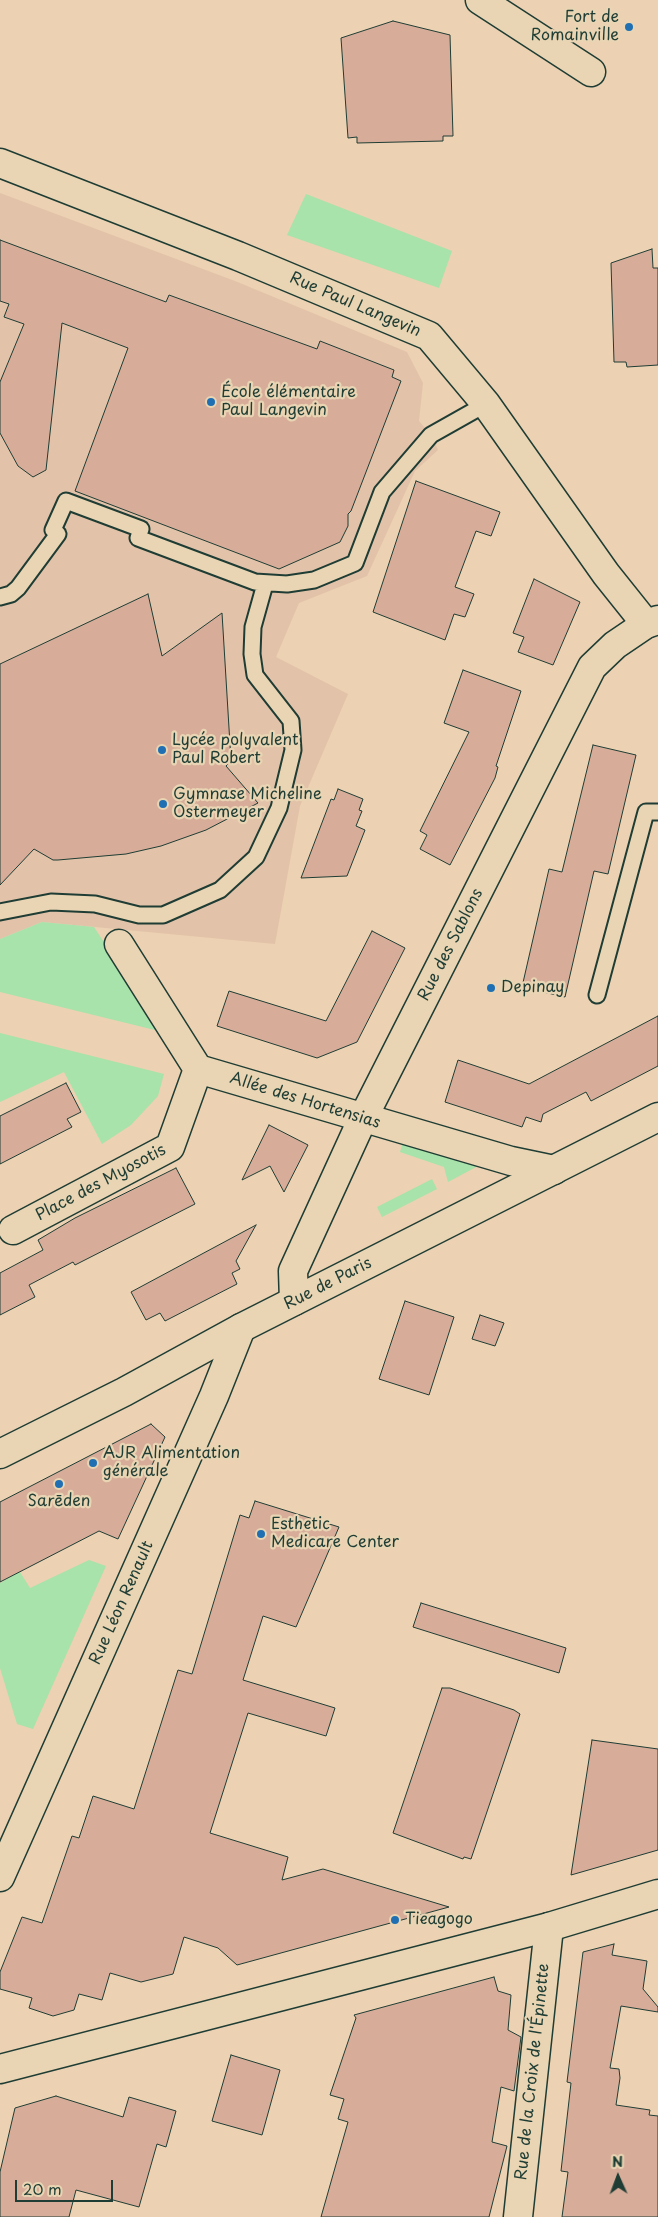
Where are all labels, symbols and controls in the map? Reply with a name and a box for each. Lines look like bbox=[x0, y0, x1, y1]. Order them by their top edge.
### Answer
place label: Fort de Romainville bbox=[530, 8, 619, 46]
marker: Fort de Romainville bbox=[623, 21, 635, 33]
street label: Rue Paul Langevin bbox=[286, 269, 424, 341]
place label: École élémentaire Paul Langevin bbox=[221, 383, 356, 421]
marker: École élémentaire Paul Langevin bbox=[205, 396, 217, 408]
place label: Lycée polyvalent Paul Robert bbox=[172, 731, 299, 769]
marker: Lycée polyvalent Paul Robert bbox=[156, 744, 168, 756]
place label: Gymnase Micheline Ostermeyer bbox=[173, 785, 322, 823]
marker: Gymnase Micheline Ostermeyer bbox=[157, 798, 169, 810]
street label: Rue des Sablons bbox=[414, 886, 488, 1004]
place label: Depinay bbox=[501, 978, 565, 998]
marker: Depinay bbox=[485, 982, 497, 994]
street label: Allée des Hortensias bbox=[227, 1069, 383, 1133]
street label: Place des Myosotis bbox=[33, 1141, 169, 1225]
street label: Rue de Paris bbox=[281, 1254, 375, 1314]
place label: AJR Alimentation générale bbox=[103, 1444, 240, 1482]
marker: AJR Alimentation générale bbox=[87, 1457, 99, 1469]
marker: Sarēden bbox=[53, 1478, 65, 1490]
place label: Sarēden bbox=[28, 1492, 90, 1512]
place label: Esthetic Medicare Center bbox=[271, 1515, 399, 1553]
marker: Esthetic Medicare Center bbox=[255, 1528, 267, 1540]
street label: Rue Léon Renault bbox=[86, 1538, 158, 1668]
place label: Tieagogo bbox=[405, 1910, 473, 1930]
marker: Tieagogo bbox=[389, 1914, 401, 1926]
street label: Rue de la Croix de l'Épinette bbox=[512, 1963, 554, 2181]
text: N bbox=[612, 2151, 623, 2172]
north arrow bbox=[593, 2152, 643, 2202]
scale bar bbox=[18, 2170, 115, 2202]
text: 20 m bbox=[23, 2177, 62, 2200]

